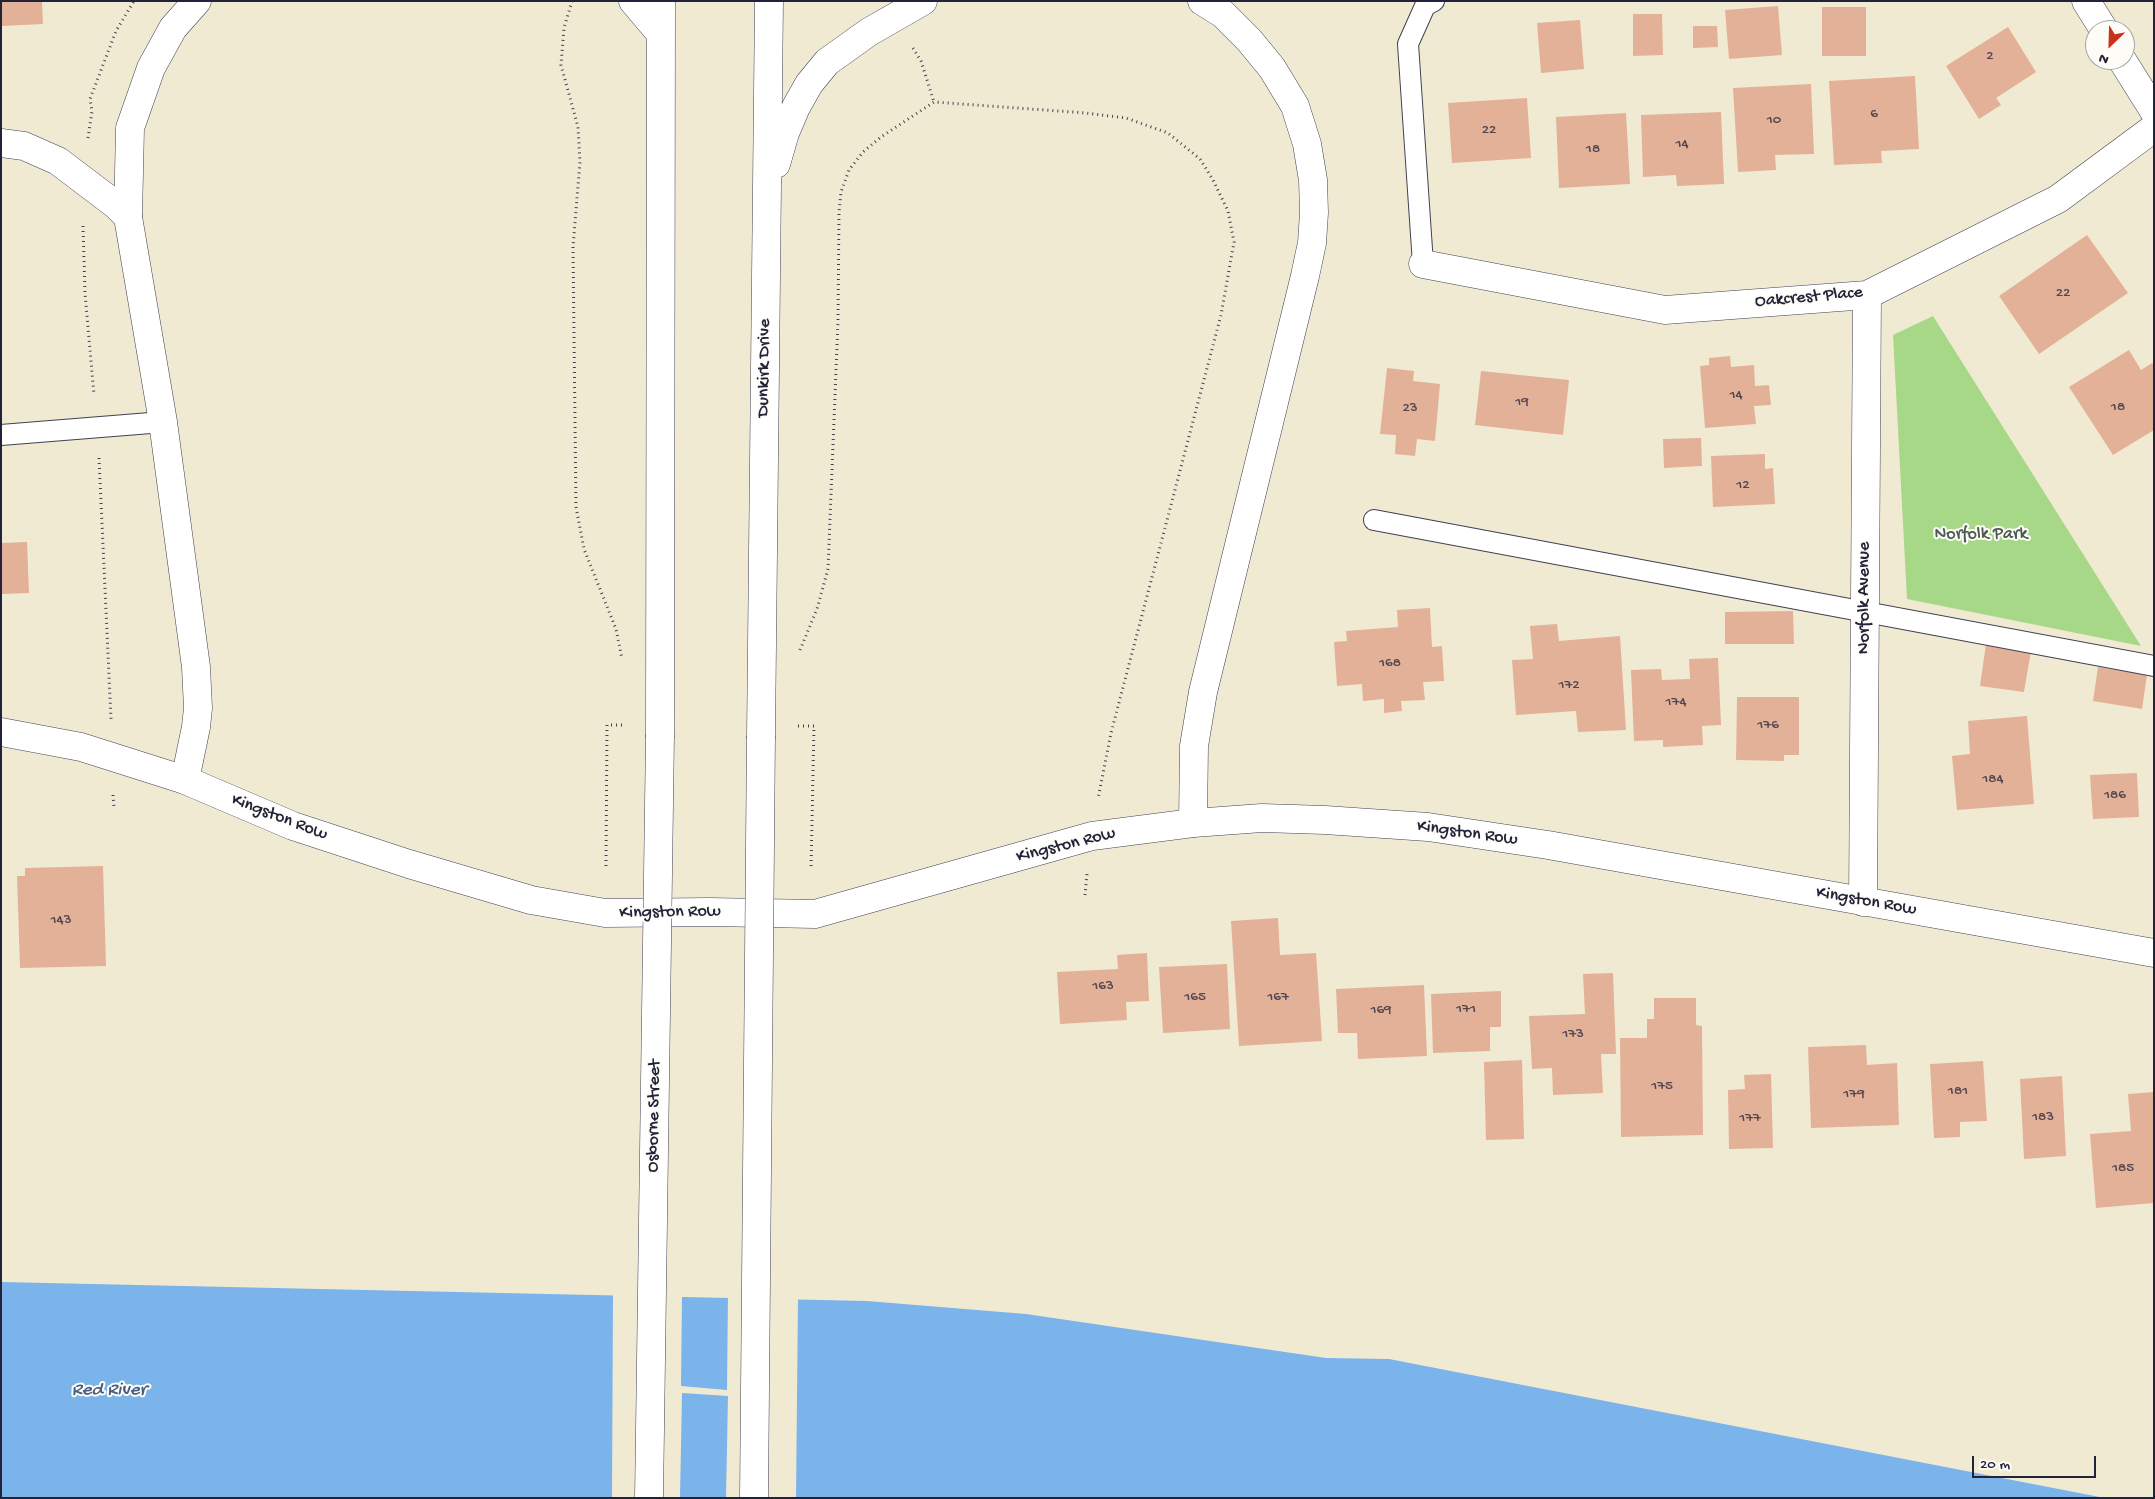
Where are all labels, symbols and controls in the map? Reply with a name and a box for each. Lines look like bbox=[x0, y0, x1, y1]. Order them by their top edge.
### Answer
north arrow bbox=[2085, 20, 2135, 70]
house number: 2 bbox=[1986, 48, 1994, 66]
text: N bbox=[2096, 49, 2112, 68]
house number: 6 bbox=[1870, 106, 1878, 124]
house number: 10 bbox=[1767, 112, 1781, 130]
house number: 22 bbox=[1482, 122, 1496, 140]
house number: 14 bbox=[1675, 136, 1689, 154]
house number: 18 bbox=[1586, 141, 1600, 159]
street label: Oakcrest Place bbox=[1754, 283, 1864, 313]
house number: 22 bbox=[2056, 285, 2070, 303]
street label: Dunkirk Drive bbox=[753, 319, 777, 417]
house number: 14 bbox=[1729, 387, 1743, 405]
house number: 19 bbox=[1515, 394, 1529, 412]
house number: 18 bbox=[2111, 399, 2125, 417]
house number: 23 bbox=[1402, 400, 1418, 418]
house number: 12 bbox=[1736, 477, 1750, 495]
park label: Norfolk Park bbox=[1935, 524, 2027, 546]
street label: Norfolk Avenue bbox=[1854, 542, 1876, 654]
house number: 168 bbox=[1379, 655, 1401, 673]
house number: 172 bbox=[1558, 677, 1580, 695]
house number: 174 bbox=[1666, 694, 1686, 712]
house number: 176 bbox=[1757, 717, 1779, 735]
house number: 184 bbox=[1982, 771, 2004, 789]
house number: 186 bbox=[2104, 787, 2126, 805]
street label: Kingston Row bbox=[228, 790, 330, 846]
street label: Kingston Row bbox=[1415, 816, 1519, 852]
street label: Kingston Row bbox=[1014, 823, 1118, 869]
street label: Kingston Row bbox=[1814, 883, 1918, 921]
street label: Kingston Row bbox=[619, 901, 721, 925]
house number: 143 bbox=[51, 912, 71, 930]
house number: 163 bbox=[1092, 978, 1114, 996]
house number: 165 bbox=[1184, 989, 1206, 1007]
house number: 167 bbox=[1267, 989, 1289, 1007]
house number: 171 bbox=[1456, 1001, 1476, 1019]
house number: 169 bbox=[1370, 1002, 1392, 1020]
house number: 173 bbox=[1562, 1026, 1584, 1044]
street label: Osborne Street bbox=[643, 1059, 667, 1173]
house number: 175 bbox=[1651, 1078, 1673, 1096]
house number: 181 bbox=[1948, 1083, 1968, 1101]
house number: 179 bbox=[1843, 1086, 1865, 1104]
house number: 183 bbox=[2032, 1109, 2054, 1127]
house number: 177 bbox=[1739, 1110, 1761, 1128]
house number: 185 bbox=[2112, 1160, 2134, 1178]
water label: Red River bbox=[72, 1380, 146, 1402]
scale bar bbox=[1975, 1446, 2099, 1478]
text: 20 m bbox=[1980, 1456, 2010, 1474]

